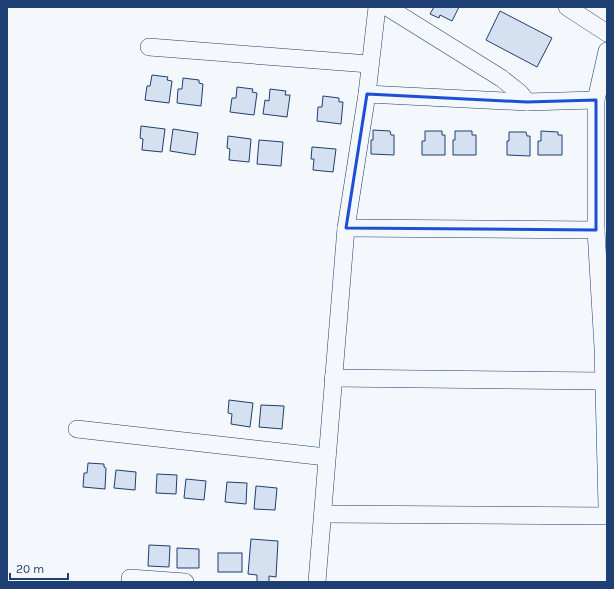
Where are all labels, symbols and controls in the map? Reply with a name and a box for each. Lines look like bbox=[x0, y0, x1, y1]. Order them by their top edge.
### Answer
scale bar bbox=[10, 555, 68, 581]
text: 20 m bbox=[16, 562, 44, 576]

